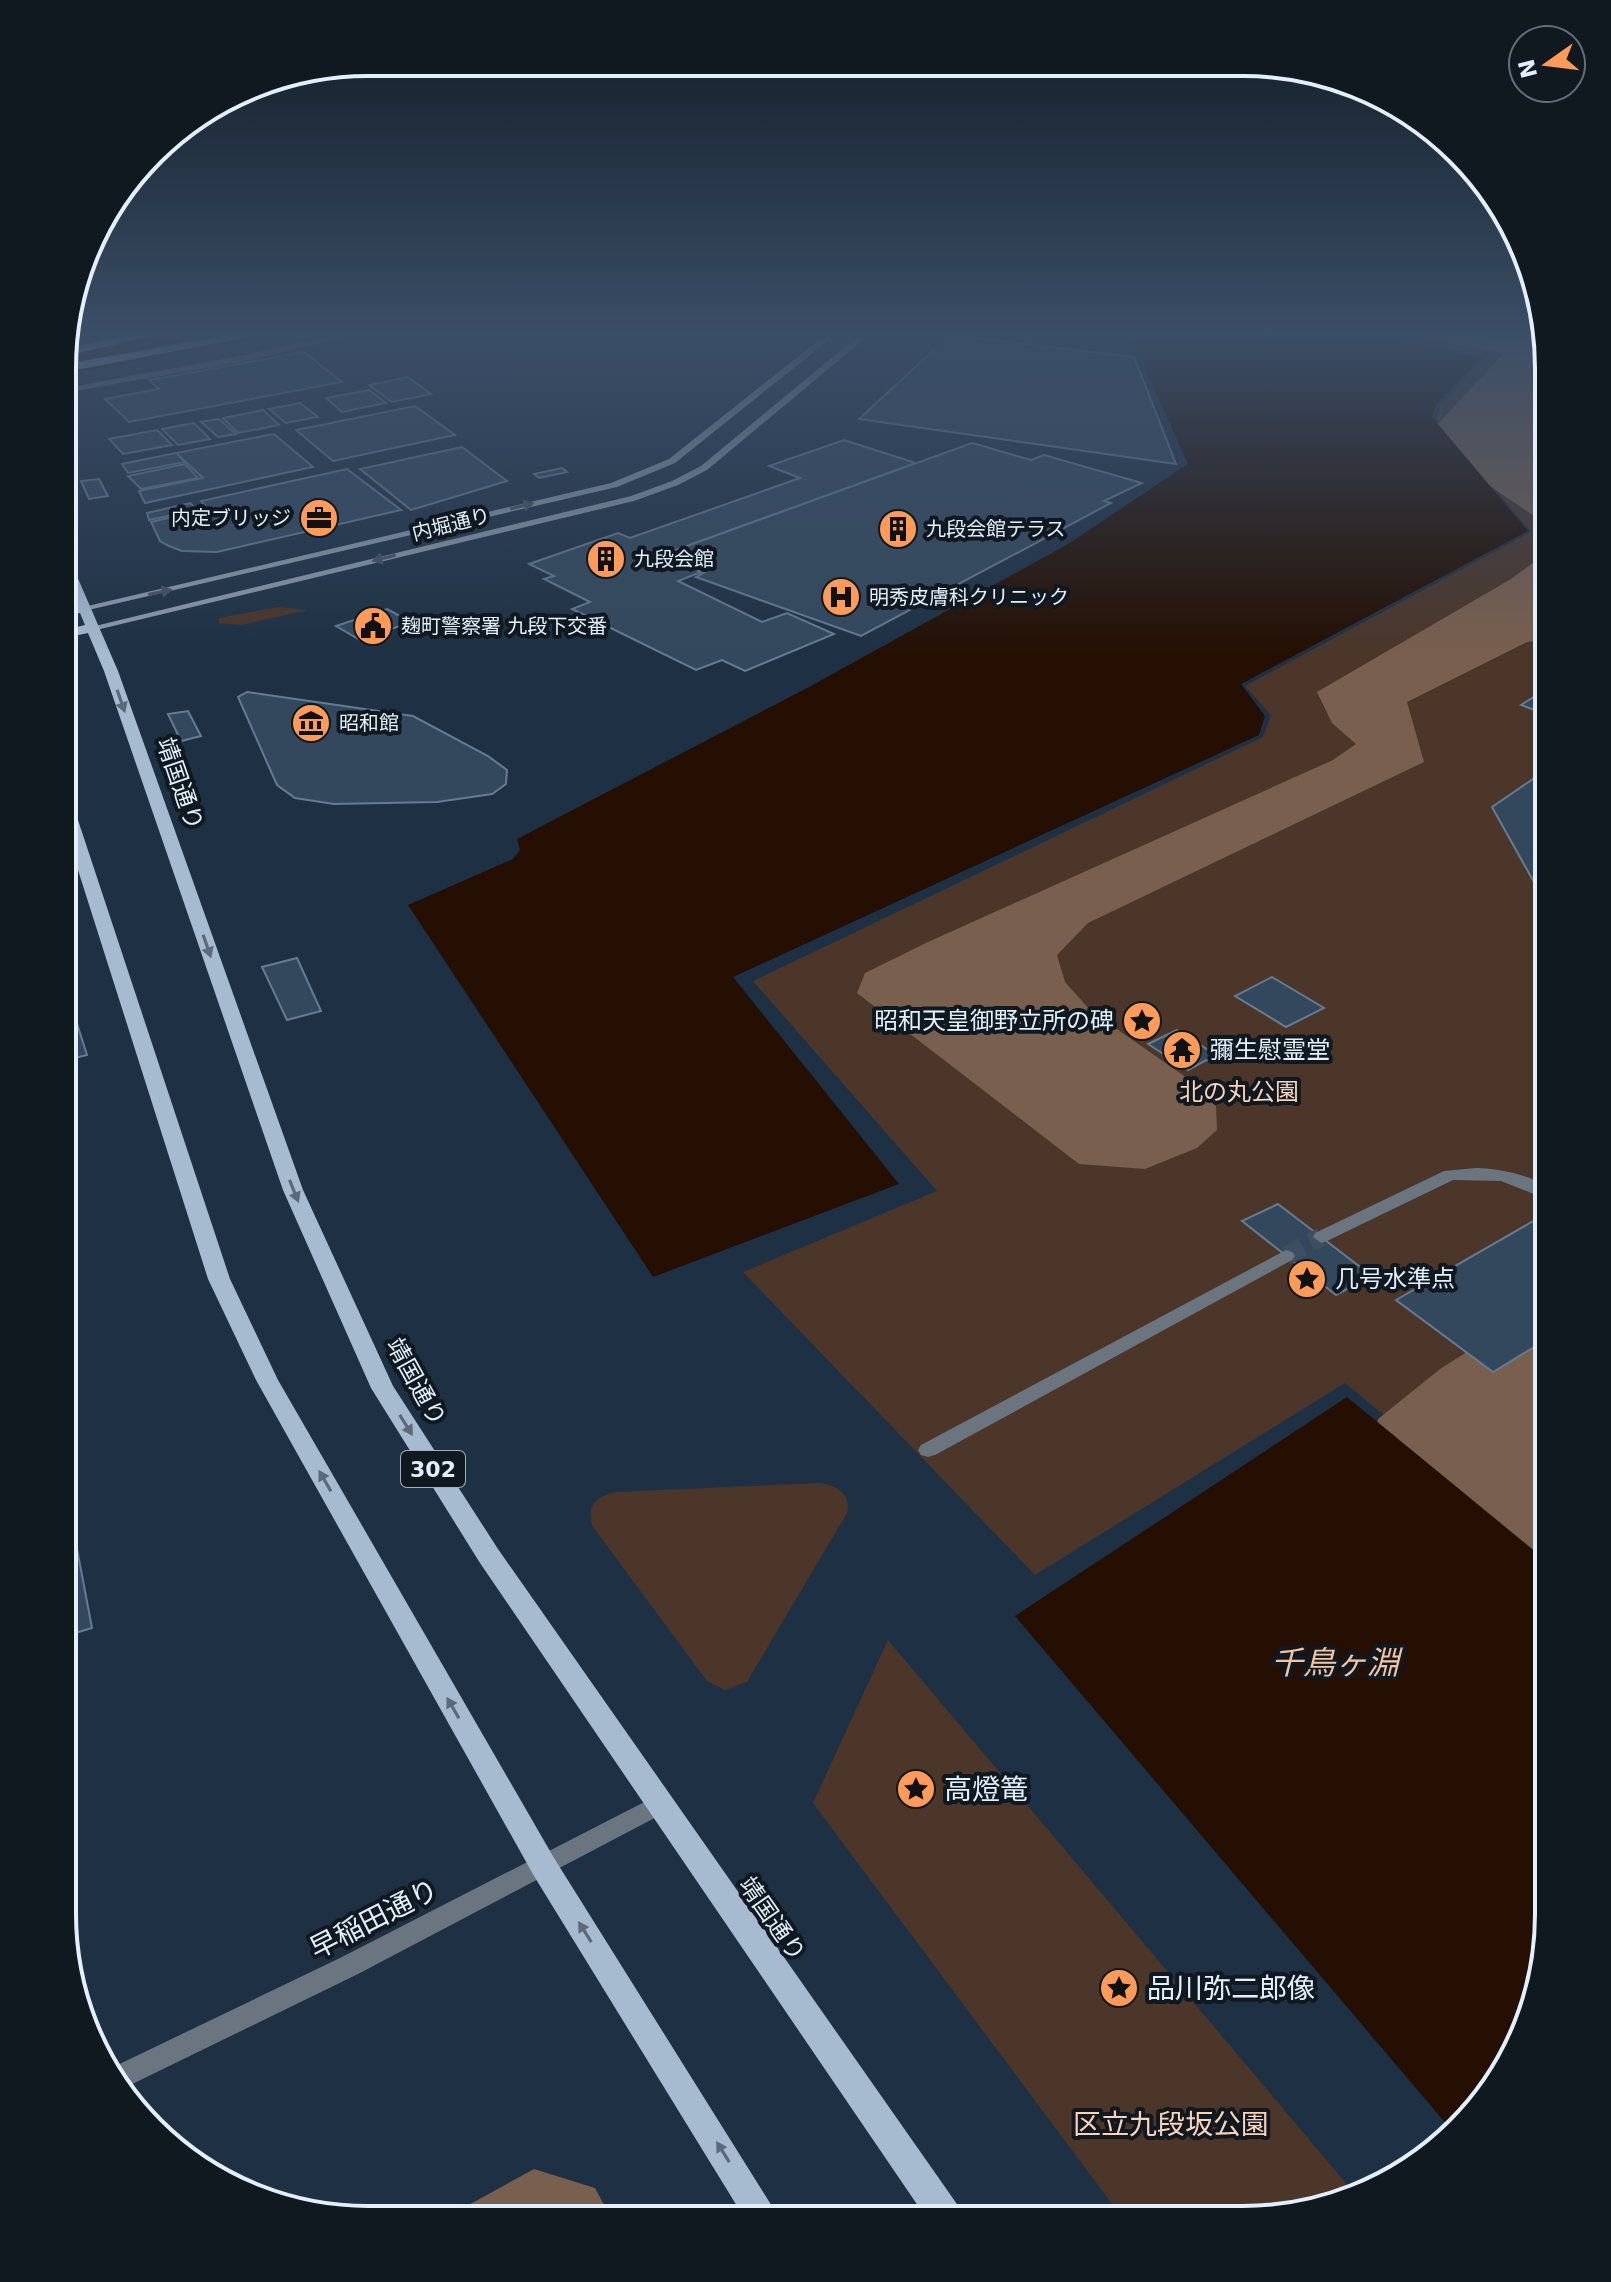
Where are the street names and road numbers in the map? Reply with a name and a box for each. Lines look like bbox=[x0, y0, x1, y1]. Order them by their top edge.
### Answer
street label: 内堀通り bbox=[409, 503, 493, 545]
street label: 靖国通り bbox=[151, 734, 209, 834]
street label: 靖国通り bbox=[380, 1333, 452, 1431]
road number: 302 bbox=[401, 1451, 465, 1487]
street label: 靖国通り bbox=[733, 1872, 811, 1966]
street label: 早稲田通り bbox=[304, 1873, 444, 1965]

